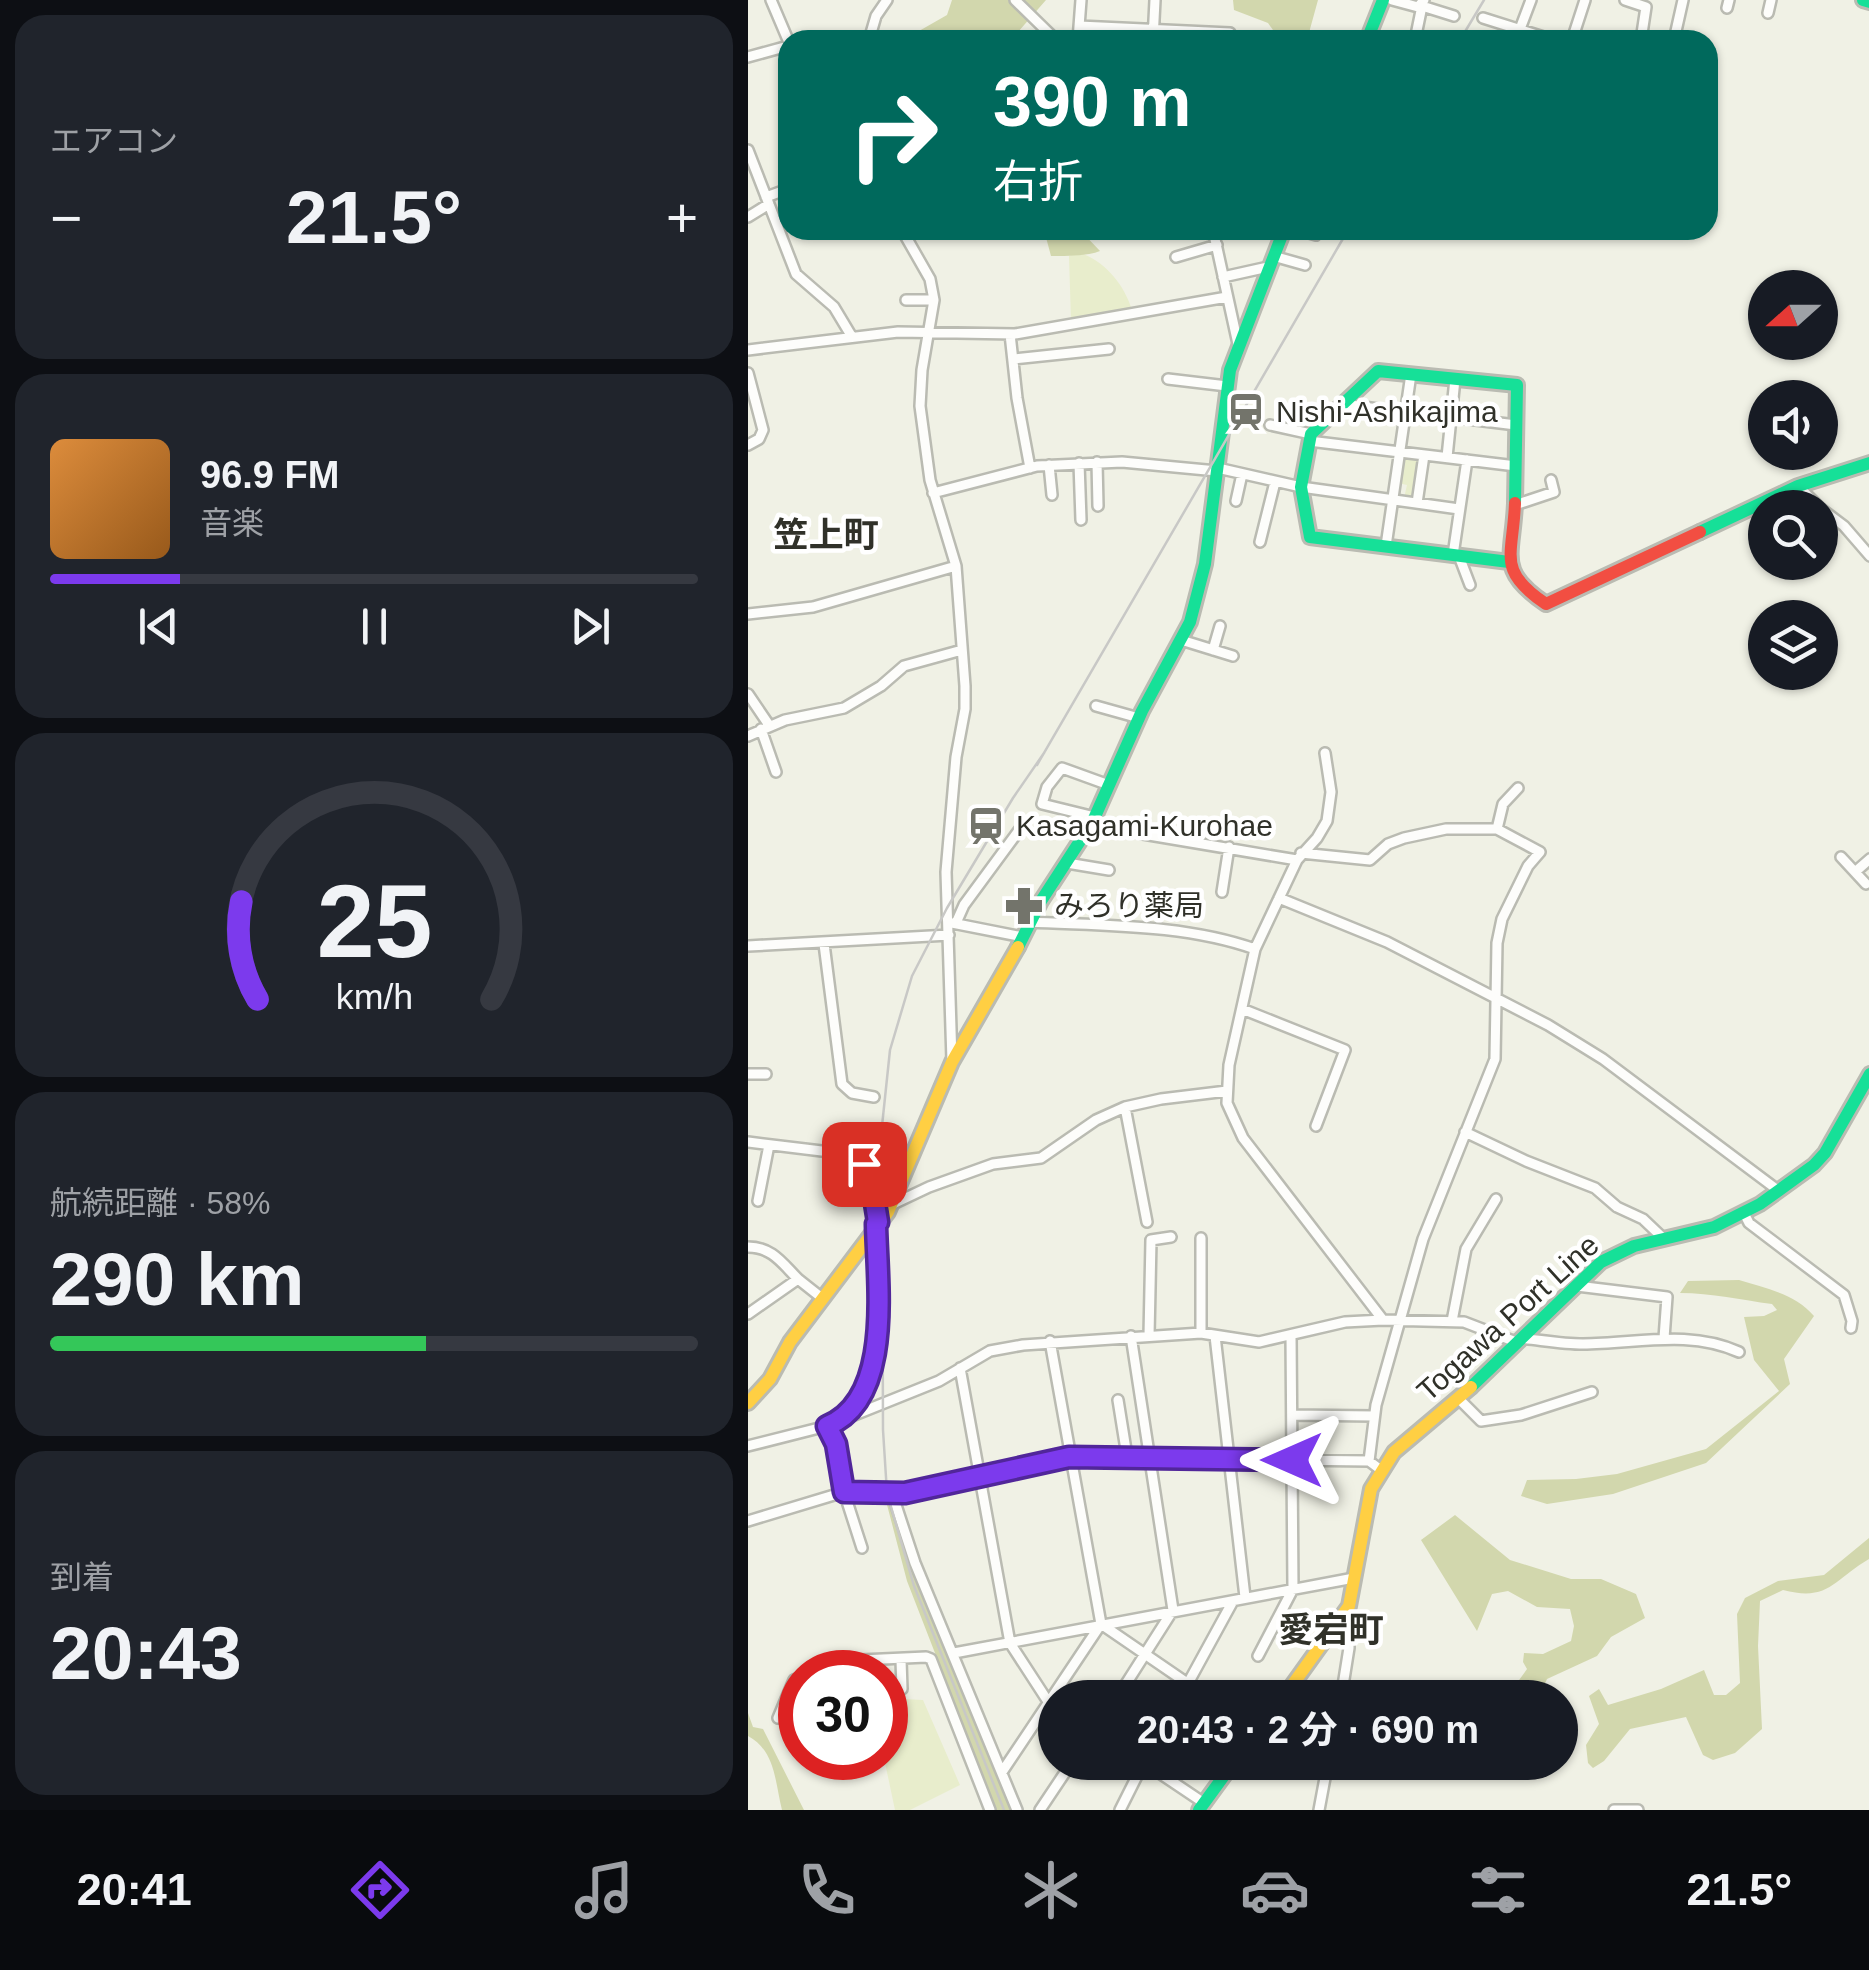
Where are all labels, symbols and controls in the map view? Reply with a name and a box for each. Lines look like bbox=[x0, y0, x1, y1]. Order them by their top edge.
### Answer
text: 390 m bbox=[993, 63, 1191, 141]
icon: right bbox=[828, 70, 958, 200]
text: エアコン bbox=[50, 123, 178, 159]
text: 右折 bbox=[993, 156, 1083, 207]
text: 21.5° bbox=[286, 175, 462, 259]
text: − bbox=[50, 187, 82, 249]
text: + bbox=[666, 187, 698, 249]
north arrow bbox=[1748, 270, 1838, 360]
map controls bbox=[1748, 270, 1838, 690]
button: sound bbox=[1748, 380, 1838, 470]
station icon: Nishi-Ashikajima bbox=[1225, 391, 1267, 433]
place label: Nishi-Ashikajima bbox=[1276, 395, 1498, 428]
text: 96.9 FM bbox=[200, 454, 339, 496]
button: search bbox=[1748, 490, 1838, 580]
text: 音楽 bbox=[200, 505, 264, 541]
district label: 笠上町 bbox=[773, 515, 879, 554]
icon: previous bbox=[131, 599, 186, 654]
icon: pause bbox=[347, 599, 402, 654]
icon: next bbox=[563, 599, 618, 654]
button: layers bbox=[1748, 600, 1838, 690]
station icon: Kasagami-Kurohae bbox=[965, 805, 1007, 847]
place label: Kasagami-Kurohae bbox=[1016, 809, 1273, 842]
text: 25 bbox=[316, 863, 432, 979]
pharmacy icon: みろり薬局 bbox=[1003, 885, 1045, 927]
place label: みろり薬局 bbox=[1054, 889, 1204, 922]
text: km/h bbox=[335, 977, 413, 1017]
pin bbox=[822, 1122, 907, 1207]
icon: arrive bbox=[837, 1137, 892, 1192]
text: 航続距離 · 58% bbox=[50, 1185, 271, 1221]
street label: Togawa Port Line bbox=[1410, 1228, 1605, 1407]
text: 290 km bbox=[50, 1237, 304, 1321]
position arrow bbox=[1240, 1408, 1344, 1512]
text: 到着 bbox=[50, 1559, 114, 1595]
district label: 愛宕町 bbox=[1278, 1610, 1384, 1649]
text: 20:43 bbox=[50, 1611, 242, 1695]
speed limit sign: 30 bbox=[778, 1650, 908, 1780]
text: 20:43 · 2 分 · 690 m bbox=[1137, 1709, 1479, 1751]
icon: directions bbox=[345, 1855, 415, 1925]
icon: music bbox=[569, 1855, 639, 1925]
icon: phone bbox=[792, 1855, 862, 1925]
icon: climate bbox=[1016, 1855, 1086, 1925]
icon: car bbox=[1240, 1855, 1310, 1925]
icon: filters bbox=[1463, 1855, 1533, 1925]
text: 20:41 bbox=[77, 1864, 192, 1915]
text: 21.5° bbox=[1687, 1864, 1792, 1915]

